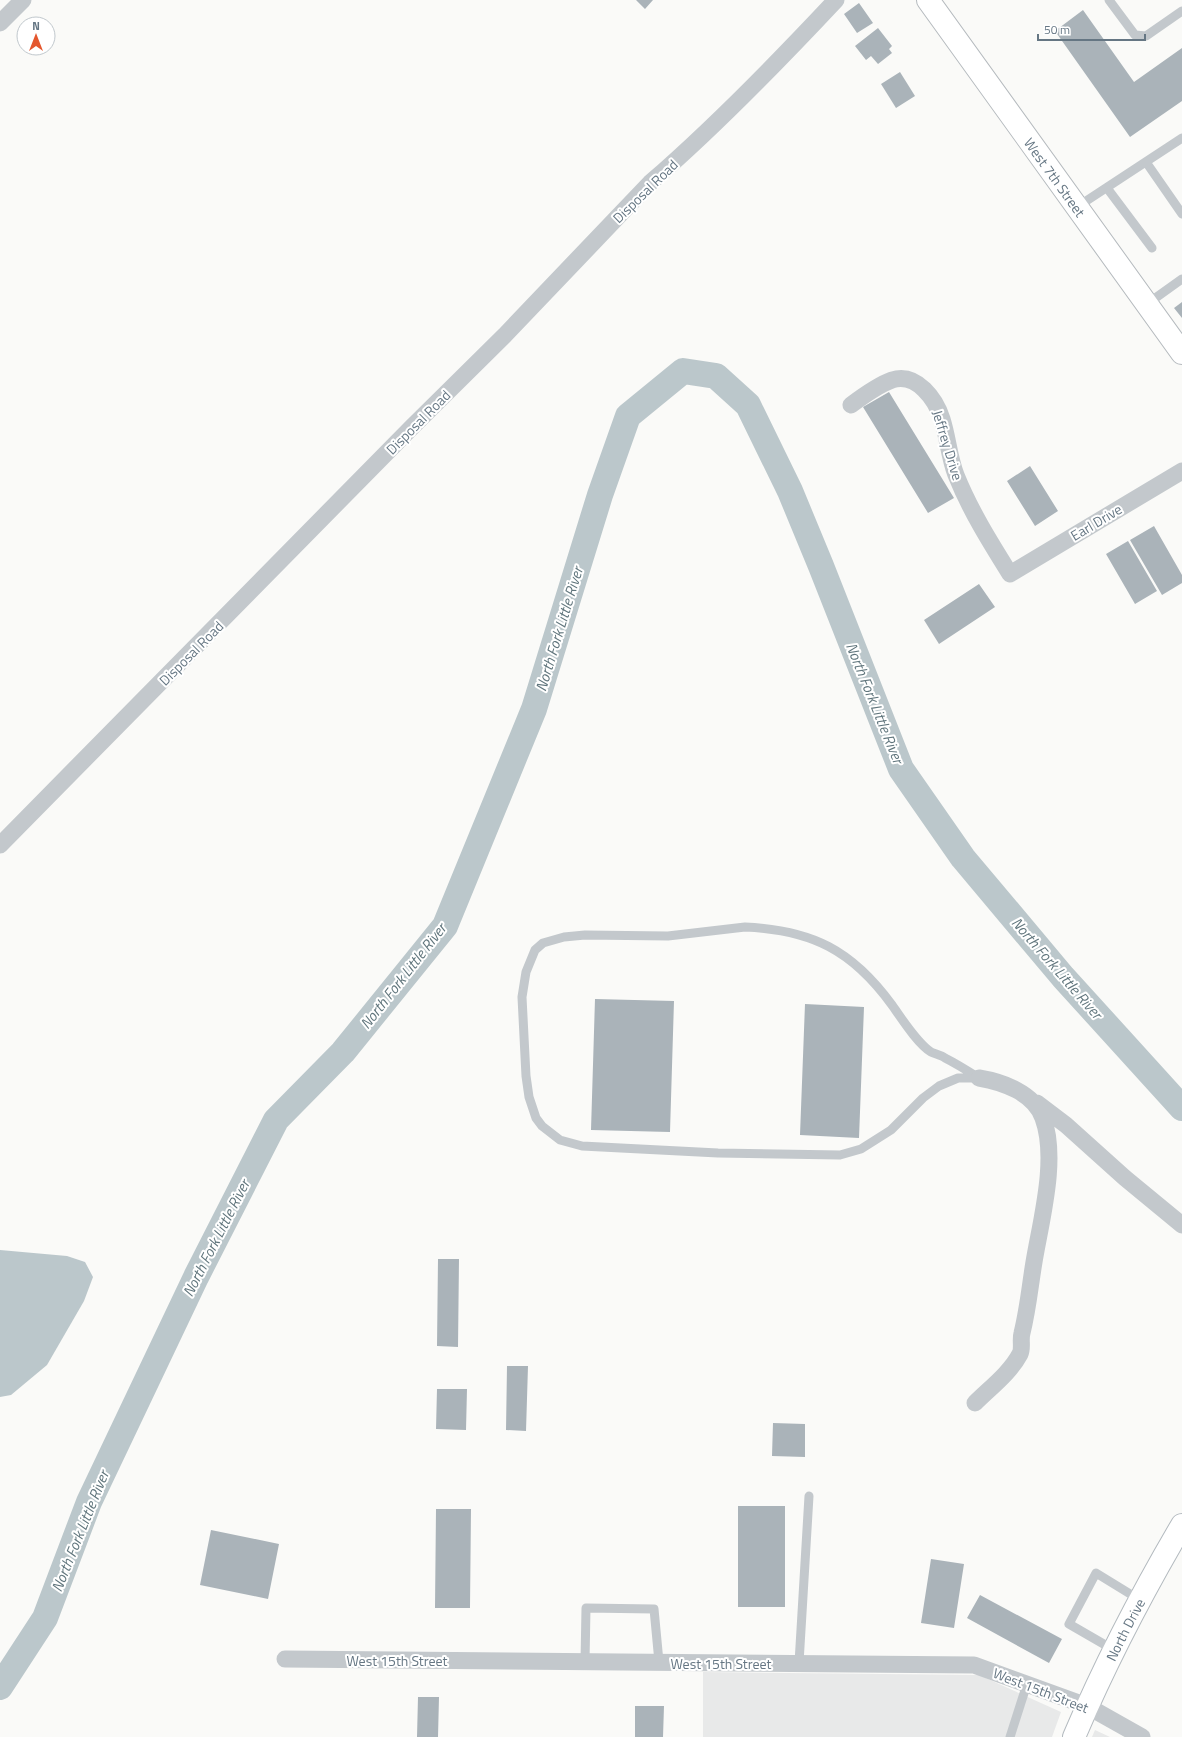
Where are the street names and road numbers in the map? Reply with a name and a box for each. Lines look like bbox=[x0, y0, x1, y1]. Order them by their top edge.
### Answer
street label: West 7th Street bbox=[1020, 133, 1091, 221]
street label: Disposal Road bbox=[608, 154, 682, 228]
street label: Disposal Road bbox=[381, 385, 455, 459]
street label: Jeffrey Drive bbox=[927, 407, 969, 483]
street label: Earl Drive bbox=[1066, 498, 1126, 546]
street label: Disposal Road bbox=[154, 616, 228, 690]
street label: North Drive bbox=[1100, 1594, 1150, 1664]
street label: West 15th Street bbox=[347, 1650, 448, 1671]
street label: West 15th Street bbox=[671, 1653, 772, 1674]
street label: West 15th Street bbox=[990, 1662, 1092, 1718]

